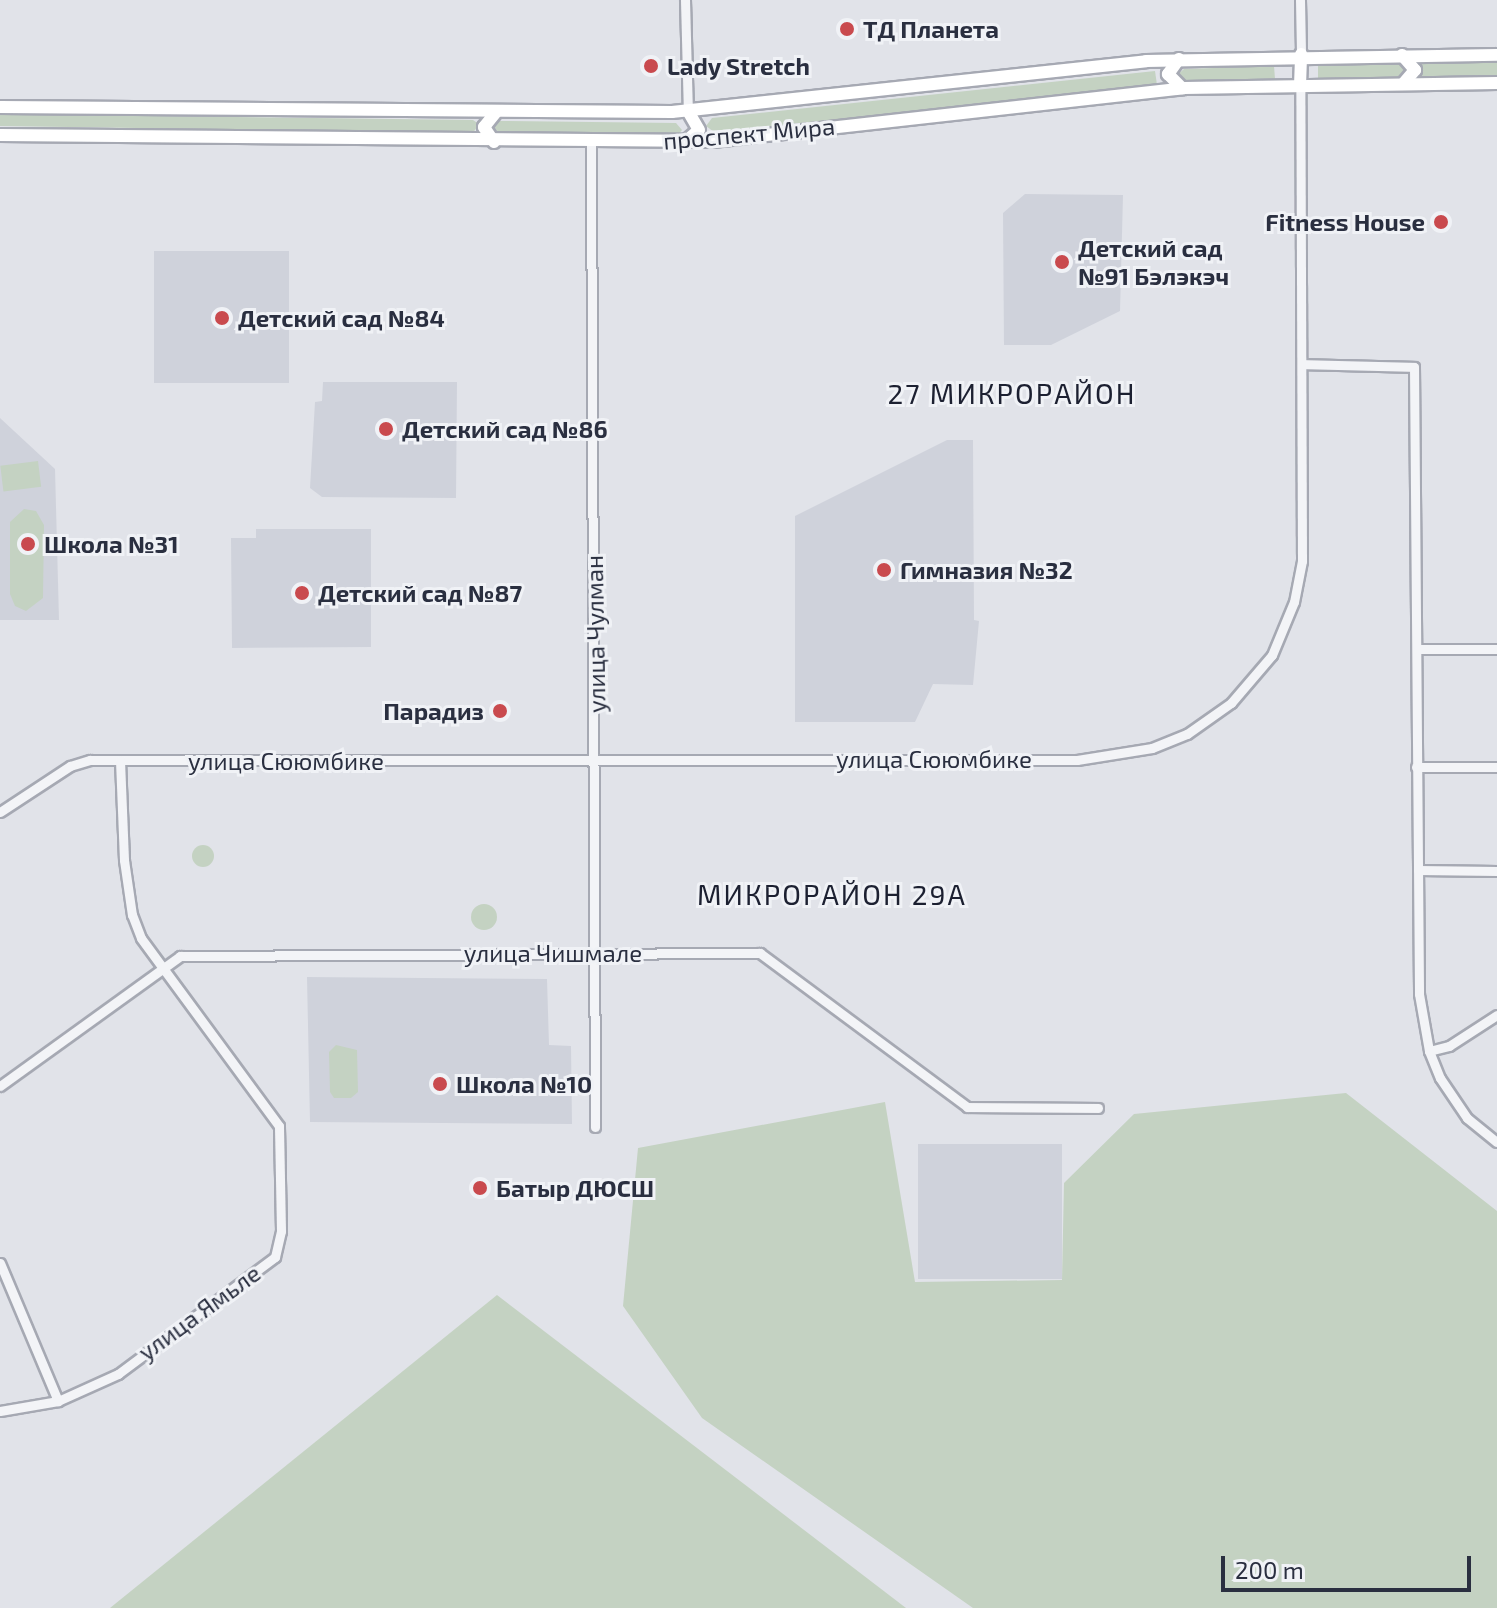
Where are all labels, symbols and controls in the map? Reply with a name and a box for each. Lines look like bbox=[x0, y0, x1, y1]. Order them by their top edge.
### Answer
place label: ТД Планета bbox=[863, 15, 999, 43]
marker: ТД Планета bbox=[838, 20, 856, 38]
place label: Lady Stretch bbox=[667, 52, 811, 80]
marker: Lady Stretch bbox=[642, 57, 660, 75]
street label: проспект Мира bbox=[662, 111, 836, 155]
place label: Fitness House bbox=[1265, 208, 1425, 236]
marker: Fitness House bbox=[1432, 213, 1450, 231]
place label: Детский сад №91 Бэлэкэч bbox=[1078, 234, 1229, 290]
marker: Детский сад №91 Бэлэкэч bbox=[1053, 253, 1071, 271]
place label: Детский сад №84 bbox=[238, 304, 445, 332]
marker: Детский сад №84 bbox=[213, 309, 231, 327]
district label: 27 МИКРОРАЙОН bbox=[888, 376, 1136, 410]
place label: Детский сад №86 bbox=[402, 415, 608, 443]
marker: Детский сад №86 bbox=[377, 420, 395, 438]
place label: Школа №31 bbox=[44, 530, 179, 558]
marker: Школа №31 bbox=[19, 535, 37, 553]
street label: улица Чулман bbox=[579, 555, 611, 713]
place label: Гимназия №32 bbox=[900, 556, 1073, 584]
marker: Гимназия №32 bbox=[875, 561, 893, 579]
place label: Детский сад №87 bbox=[318, 579, 522, 607]
marker: Детский сад №87 bbox=[293, 584, 311, 602]
place label: Парадиз bbox=[383, 697, 484, 725]
marker: Парадиз bbox=[491, 702, 509, 720]
street label: улица Сююмбике bbox=[836, 745, 1032, 773]
street label: улица Сююмбике bbox=[188, 747, 384, 775]
district label: МИКРОРАЙОН 29А bbox=[697, 877, 967, 911]
street label: улица Чишмале bbox=[464, 939, 642, 967]
place label: Школа №10 bbox=[456, 1070, 592, 1098]
marker: Школа №10 bbox=[431, 1075, 449, 1093]
place label: Батыр ДЮСШ bbox=[496, 1174, 654, 1202]
marker: Батыр ДЮСШ bbox=[471, 1179, 489, 1197]
street label: улица Ямьле bbox=[132, 1258, 266, 1366]
scale bar bbox=[1225, 1540, 1475, 1590]
text: 200 m bbox=[1235, 1555, 1304, 1584]

